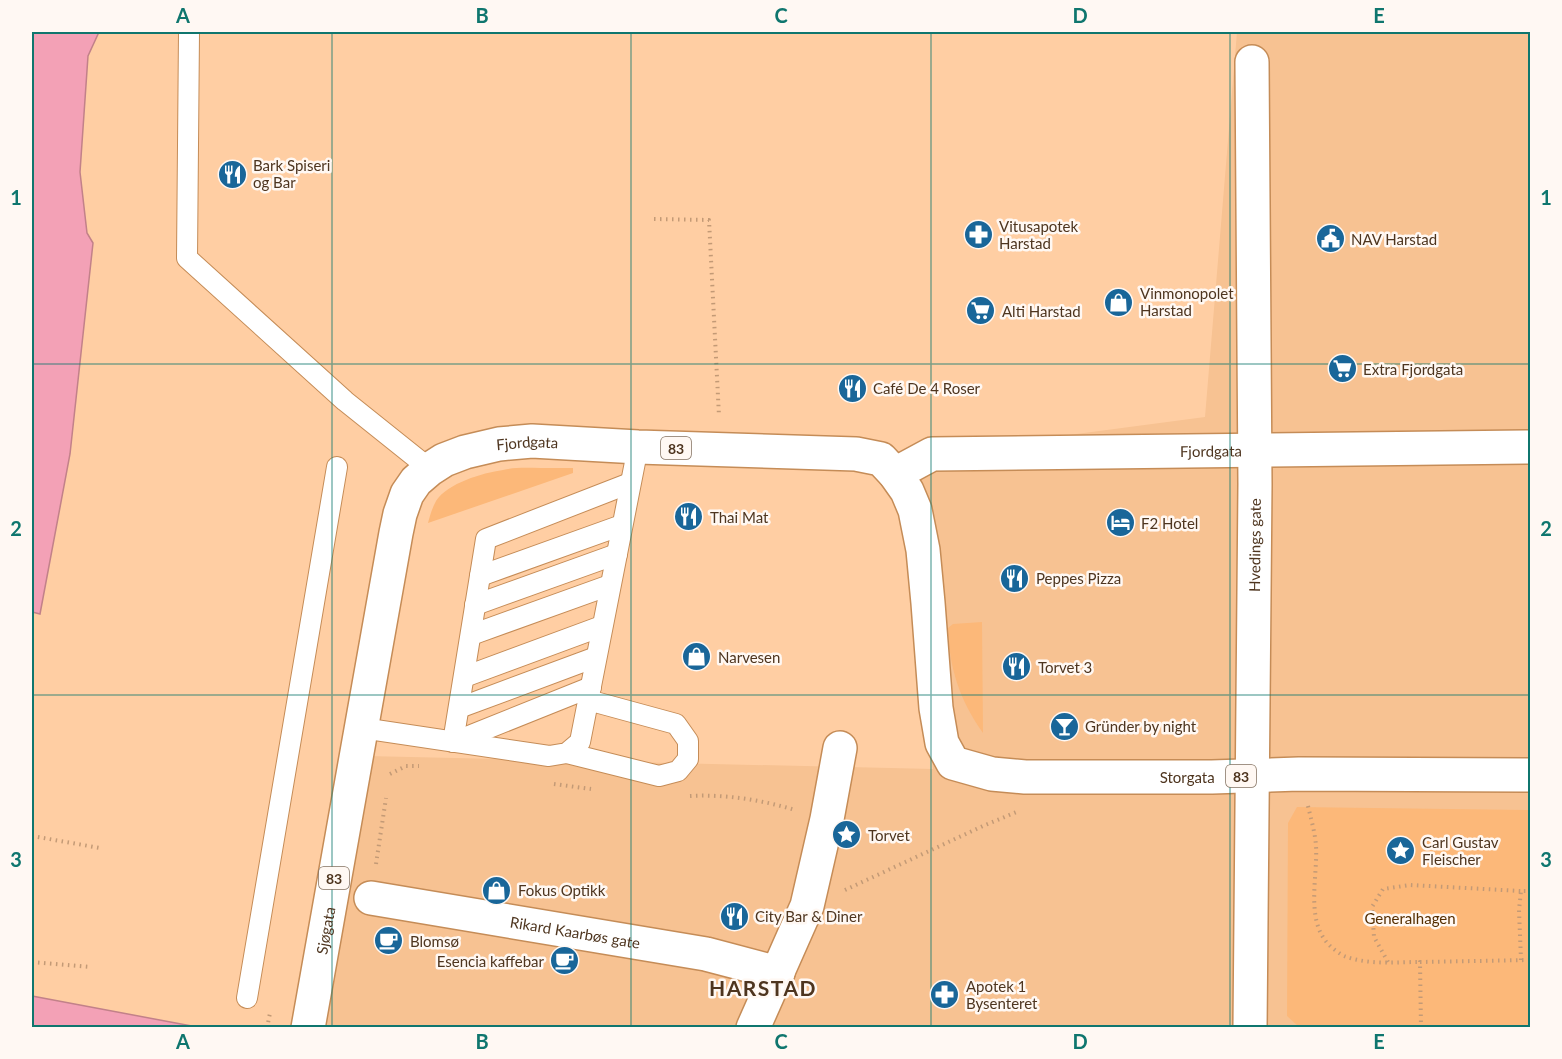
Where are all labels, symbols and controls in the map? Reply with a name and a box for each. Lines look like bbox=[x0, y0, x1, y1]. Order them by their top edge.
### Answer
text: A bbox=[175, 3, 190, 27]
text: B bbox=[475, 3, 489, 27]
text: C bbox=[774, 3, 788, 27]
text: D bbox=[1072, 3, 1088, 27]
text: E bbox=[1373, 3, 1385, 27]
place label: Bark Spiseri og Bar bbox=[253, 156, 330, 191]
restaurant icon: Bark Spiseri og Bar bbox=[216, 158, 248, 190]
text: 1 bbox=[10, 185, 22, 209]
text: 1 bbox=[1540, 185, 1552, 209]
place label: Vitusapotek Harstad bbox=[999, 217, 1078, 252]
pharmacy icon: Vitusapotek Harstad bbox=[962, 219, 994, 251]
public building icon: NAV Harstad bbox=[1314, 223, 1346, 255]
place label: NAV Harstad bbox=[1351, 230, 1437, 248]
place label: Vinmonopolet Harstad bbox=[1140, 284, 1234, 319]
shop icon: Vinmonopolet Harstad bbox=[1103, 286, 1135, 318]
supermarket icon: Alti Harstad bbox=[965, 295, 997, 327]
place label: Alti Harstad bbox=[1002, 302, 1081, 320]
supermarket icon: Extra Fjordgata bbox=[1326, 353, 1358, 385]
place label: Extra Fjordgata bbox=[1363, 360, 1463, 378]
restaurant icon: Café De 4 Roser bbox=[836, 372, 868, 404]
place label: Café De 4 Roser bbox=[873, 379, 981, 397]
street label: Fjordgata bbox=[495, 432, 559, 453]
road number: 83 bbox=[661, 437, 691, 459]
street label: Fjordgata bbox=[1180, 441, 1242, 460]
street label: Hvedings gate bbox=[1245, 498, 1264, 592]
restaurant icon: Thai Mat bbox=[673, 501, 705, 533]
hotel icon: F2 Hotel bbox=[1104, 507, 1136, 539]
place label: Thai Mat bbox=[710, 508, 769, 526]
place label: F2 Hotel bbox=[1141, 514, 1198, 532]
text: 2 bbox=[10, 516, 22, 540]
text: 2 bbox=[1540, 516, 1552, 540]
restaurant icon: Peppes Pizza bbox=[999, 562, 1031, 594]
place label: Peppes Pizza bbox=[1036, 569, 1121, 587]
shop icon: Narvesen bbox=[681, 641, 713, 673]
place label: Narvesen bbox=[718, 648, 780, 666]
restaurant icon: Torvet 3 bbox=[1001, 651, 1033, 683]
place label: Torvet 3 bbox=[1038, 658, 1092, 676]
bar icon: Gründer by night bbox=[1048, 710, 1080, 742]
place label: Gründer by night bbox=[1085, 717, 1197, 735]
road number: 83 bbox=[1226, 765, 1256, 787]
street label: Storgata bbox=[1160, 768, 1215, 786]
place icon: Torvet bbox=[831, 819, 863, 851]
place label: Torvet bbox=[868, 826, 910, 844]
place label: Carl Gustav Fleischer bbox=[1422, 833, 1499, 868]
place icon: Carl Gustav Fleischer bbox=[1385, 835, 1417, 867]
text: 3 bbox=[10, 847, 22, 871]
text: 3 bbox=[1540, 847, 1552, 871]
road number: 83 bbox=[319, 867, 349, 889]
shop icon: Fokus Optikk bbox=[481, 874, 513, 906]
place label: Fokus Optikk bbox=[518, 881, 606, 899]
restaurant icon: City Bar & Diner bbox=[718, 900, 750, 932]
street label: Sjøgata bbox=[312, 905, 338, 956]
place label: City Bar & Diner bbox=[755, 907, 863, 925]
park label: Generalhagen bbox=[1364, 909, 1456, 927]
street label: Rikard Kaarbøs gate bbox=[509, 912, 642, 952]
cafe icon: Blomsø bbox=[373, 925, 405, 957]
place label: Blomsø bbox=[410, 932, 459, 950]
cafe icon: Esencia kaffebar bbox=[549, 945, 581, 977]
place label: Esencia kaffebar bbox=[437, 952, 545, 970]
district label: HARSTAD bbox=[709, 975, 817, 1000]
place label: Apotek 1 Bysenteret bbox=[966, 977, 1038, 1012]
pharmacy icon: Apotek 1 Bysenteret bbox=[929, 979, 961, 1011]
text: A bbox=[175, 1029, 190, 1053]
text: B bbox=[475, 1029, 489, 1053]
text: C bbox=[774, 1029, 788, 1053]
text: D bbox=[1072, 1029, 1088, 1053]
text: E bbox=[1373, 1029, 1385, 1053]

